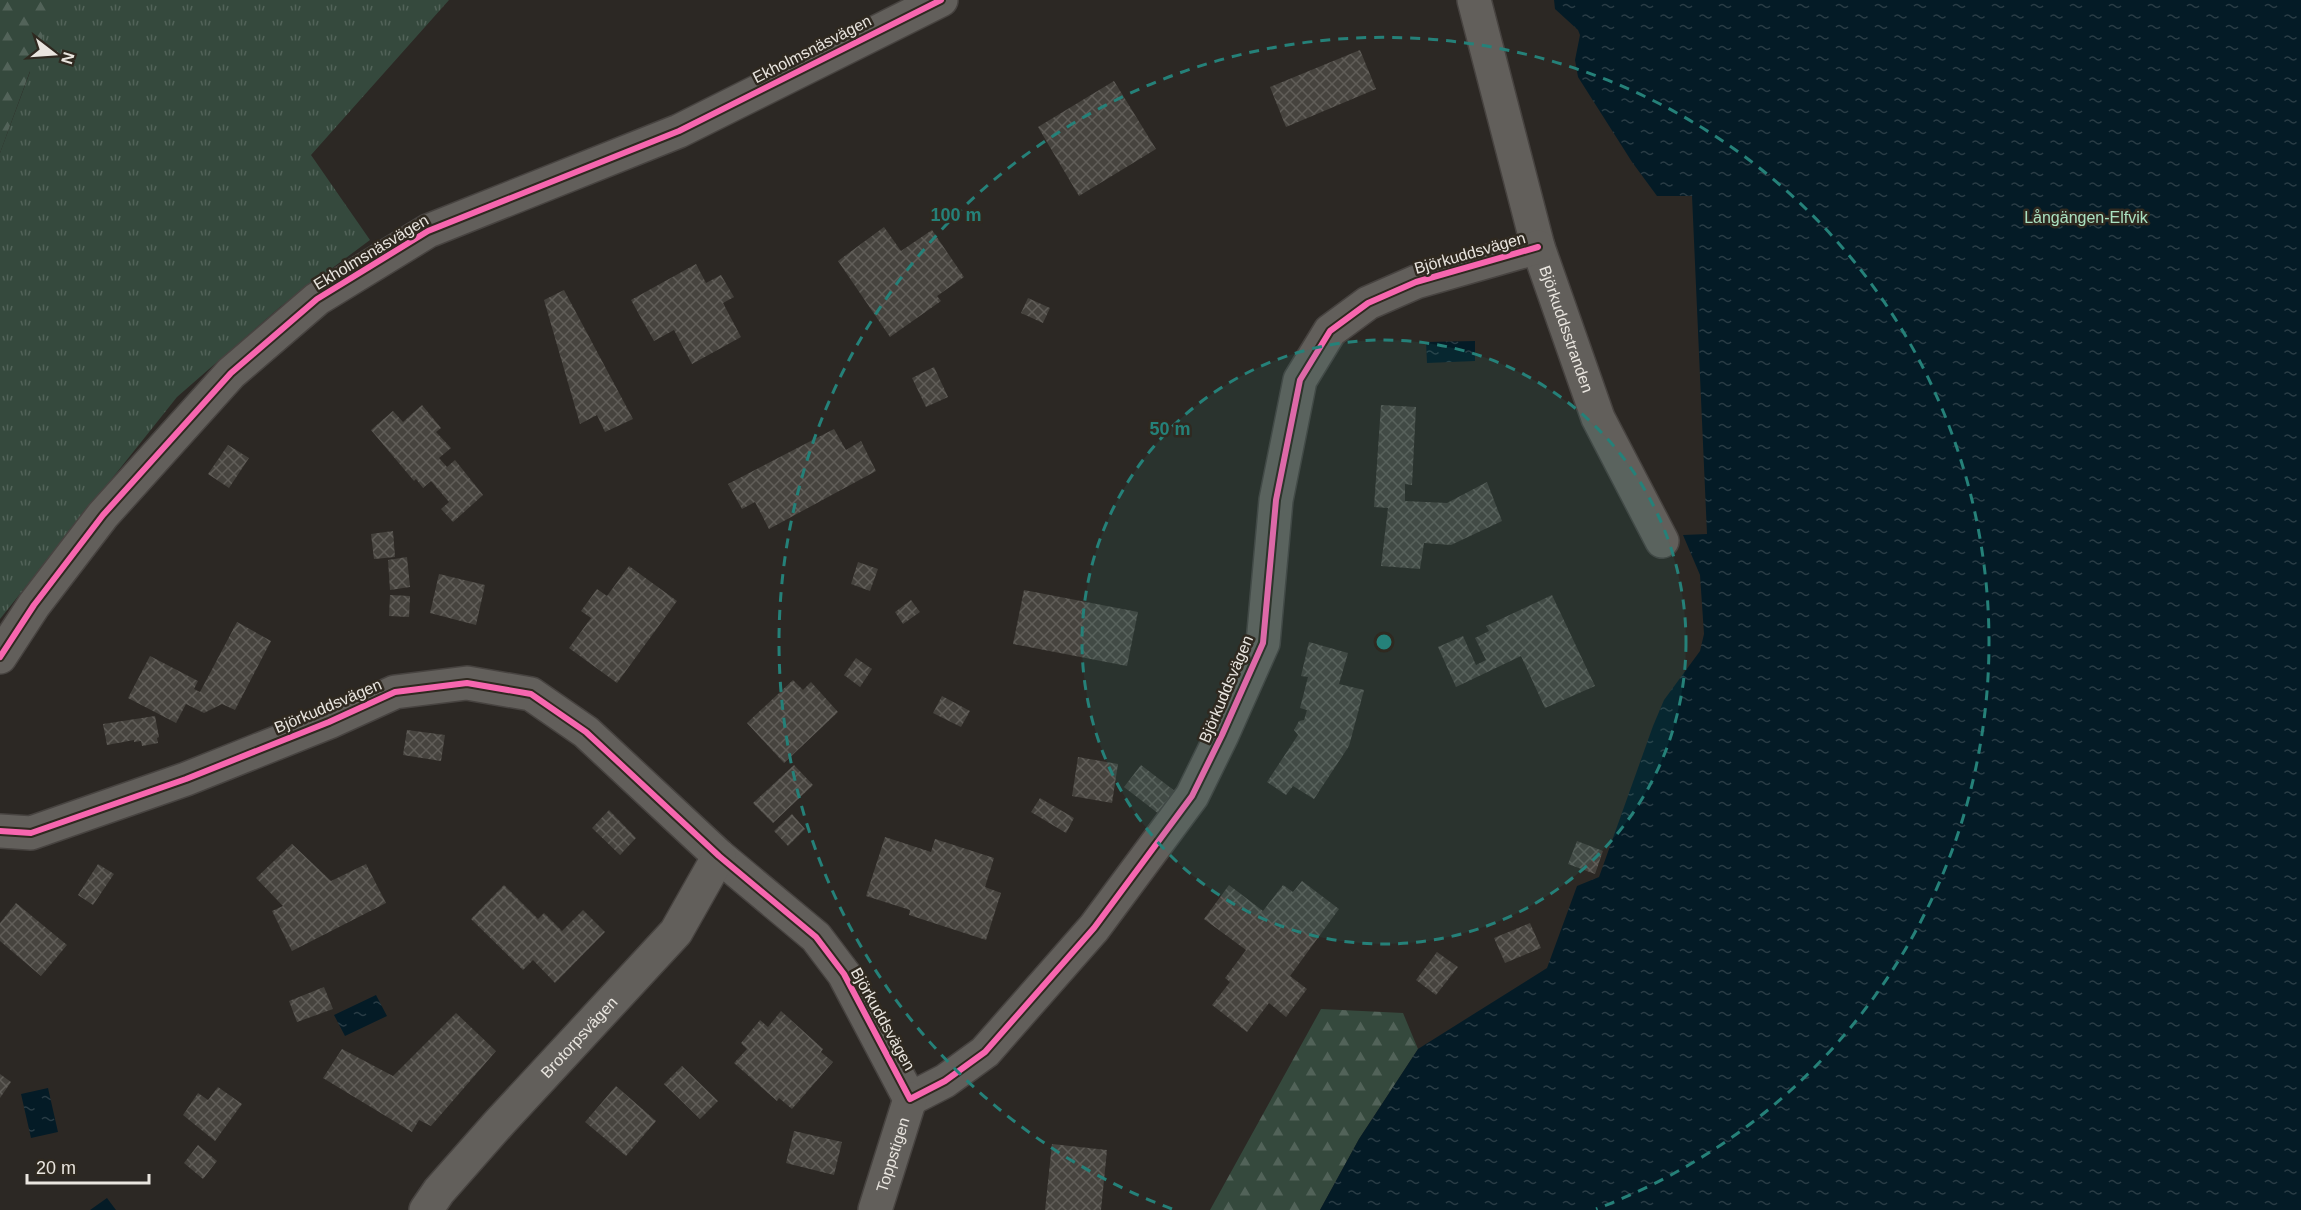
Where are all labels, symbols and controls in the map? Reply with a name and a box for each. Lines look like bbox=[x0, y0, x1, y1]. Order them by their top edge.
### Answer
street label: Ekholmsnäsvägen bbox=[750, 12, 874, 86]
north arrow bbox=[24, 24, 84, 84]
text: N bbox=[58, 50, 78, 66]
text: 100 m bbox=[930, 205, 982, 225]
park label: Långängen-Elfvik bbox=[2024, 209, 2149, 226]
street label: Ekholmsnäsvägen bbox=[311, 211, 431, 293]
street label: Björkuddsvägen bbox=[1413, 229, 1527, 277]
street label: Björkuddsstranden bbox=[1537, 263, 1597, 395]
text: 50 m bbox=[1149, 419, 1191, 439]
centre of rings bbox=[1374, 632, 1394, 652]
street label: Björkuddsvägen bbox=[1196, 633, 1256, 745]
street label: Björkuddsvägen bbox=[272, 676, 384, 736]
street label: Björkuddsvägen bbox=[848, 965, 918, 1073]
street label: Brotorpsvägen bbox=[537, 993, 620, 1081]
street label: Toppstigen bbox=[873, 1115, 912, 1194]
scale bar bbox=[27, 1147, 148, 1185]
text: 20 m bbox=[36, 1158, 76, 1178]

